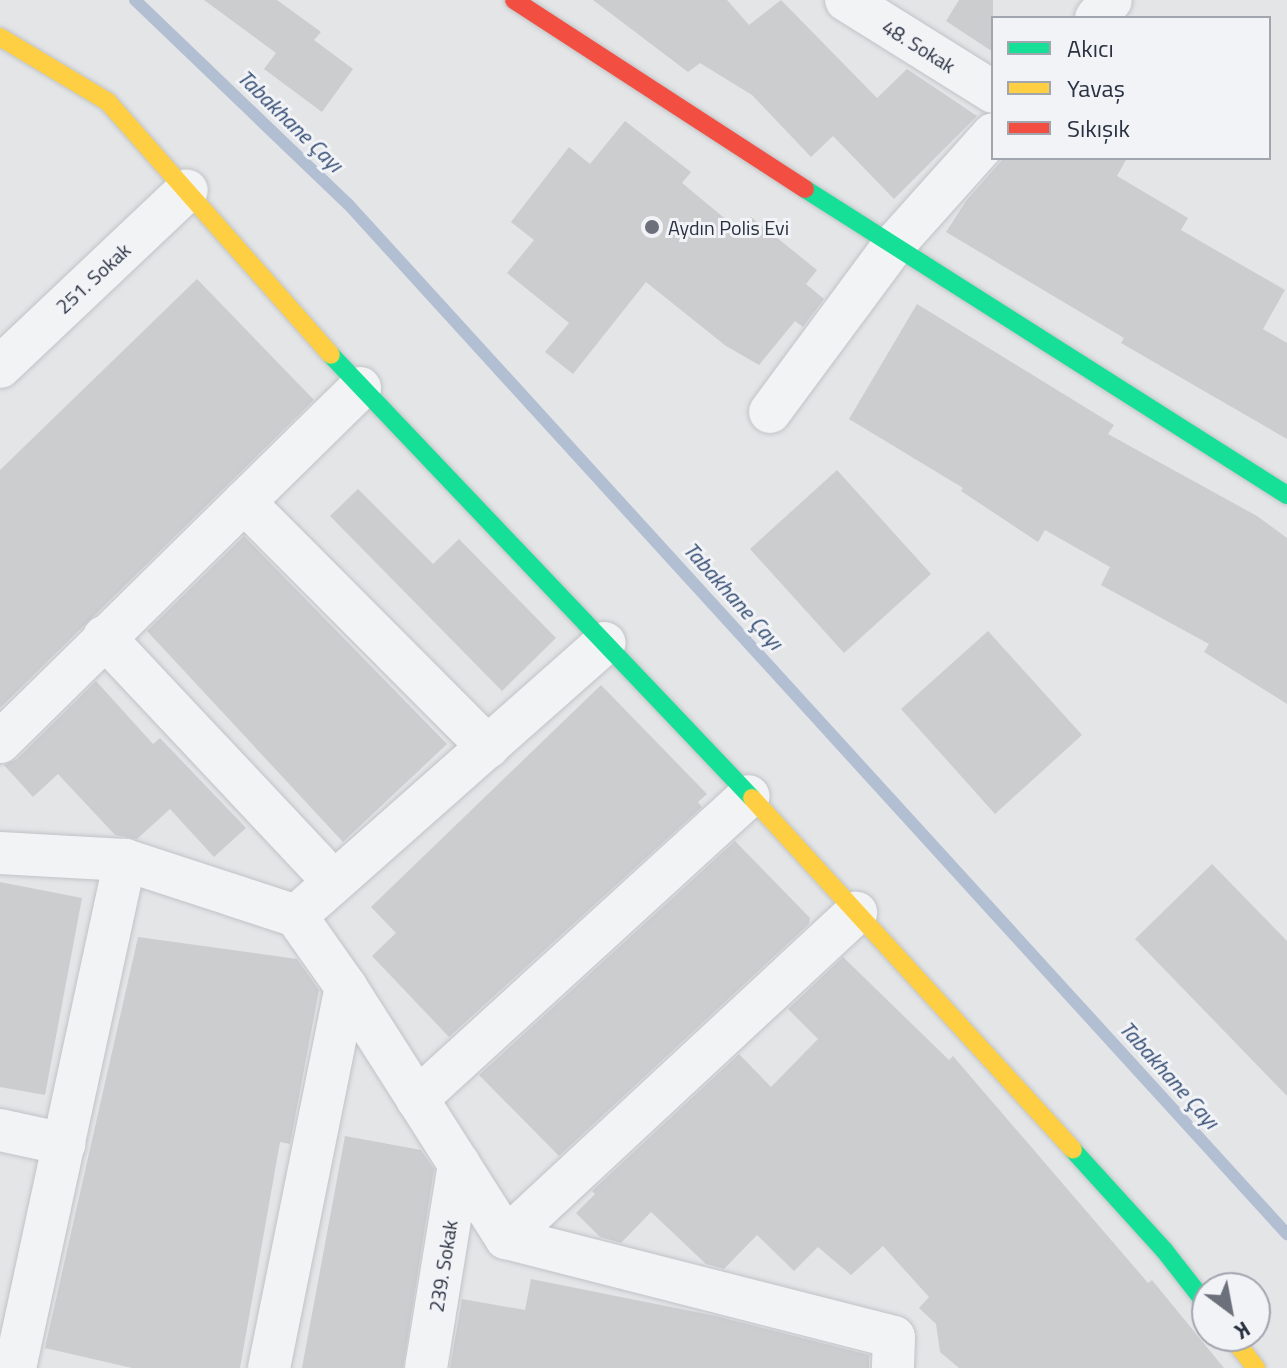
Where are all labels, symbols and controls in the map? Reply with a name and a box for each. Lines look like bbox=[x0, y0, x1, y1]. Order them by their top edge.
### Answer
street label: 48. Sokak bbox=[878, 14, 960, 78]
legend bbox=[991, 16, 1271, 160]
text: Akıcı bbox=[1067, 30, 1114, 66]
water label: Tabakhane Çayı bbox=[232, 64, 348, 178]
text: Yavaş bbox=[1067, 70, 1125, 106]
text: Sıkışık bbox=[1067, 110, 1130, 146]
place label: Aydın Polis Evi bbox=[668, 215, 789, 239]
marker: Aydın Polis Evi bbox=[643, 218, 661, 236]
street label: 251. Sokak bbox=[51, 238, 135, 318]
water label: Tabakhane Çayı bbox=[678, 537, 788, 655]
water label: Tabakhane Çayı bbox=[1114, 1016, 1224, 1134]
street label: 239. Sokak bbox=[424, 1218, 462, 1314]
north arrow bbox=[1191, 1272, 1271, 1352]
text: K bbox=[1228, 1313, 1257, 1349]

